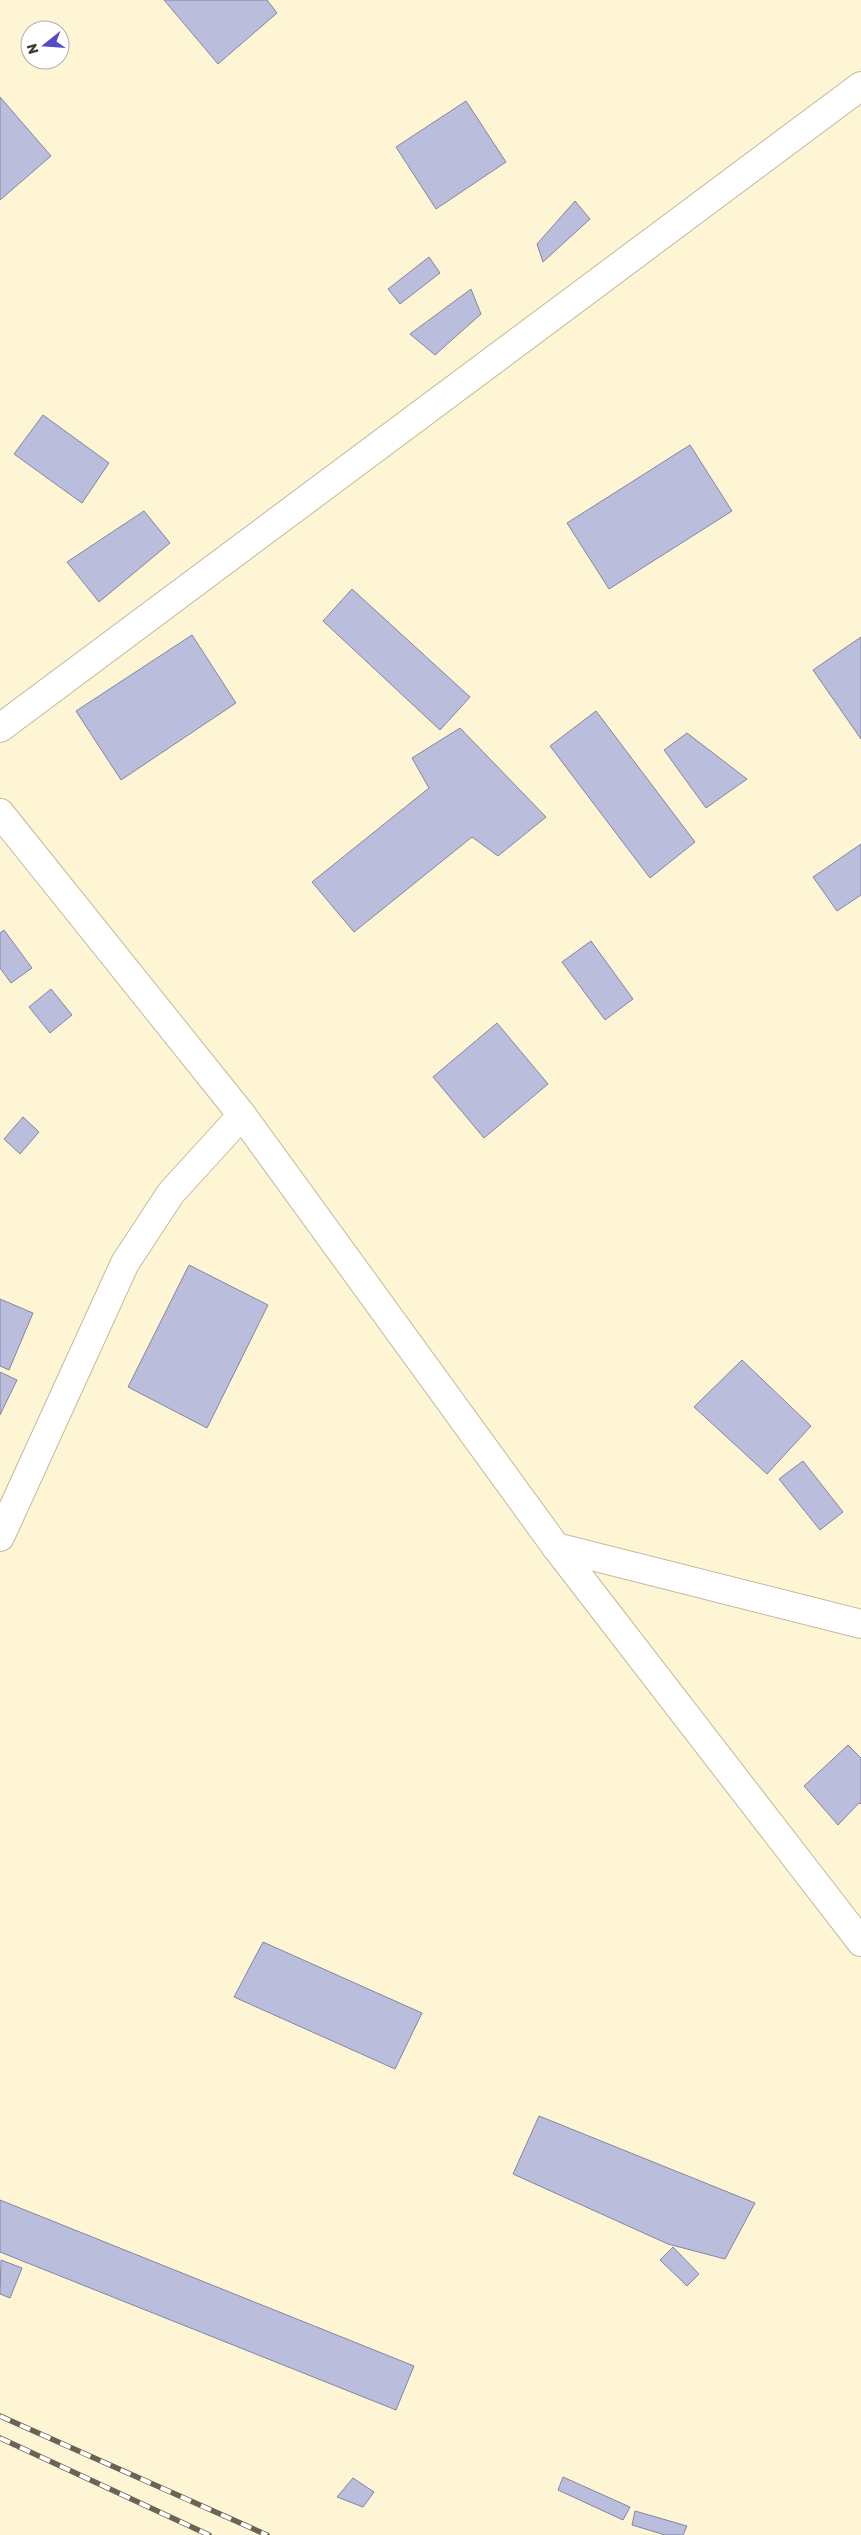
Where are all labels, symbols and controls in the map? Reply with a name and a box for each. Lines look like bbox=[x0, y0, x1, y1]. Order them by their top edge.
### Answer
north arrow bbox=[20, 20, 70, 70]
text: N bbox=[23, 41, 43, 56]

